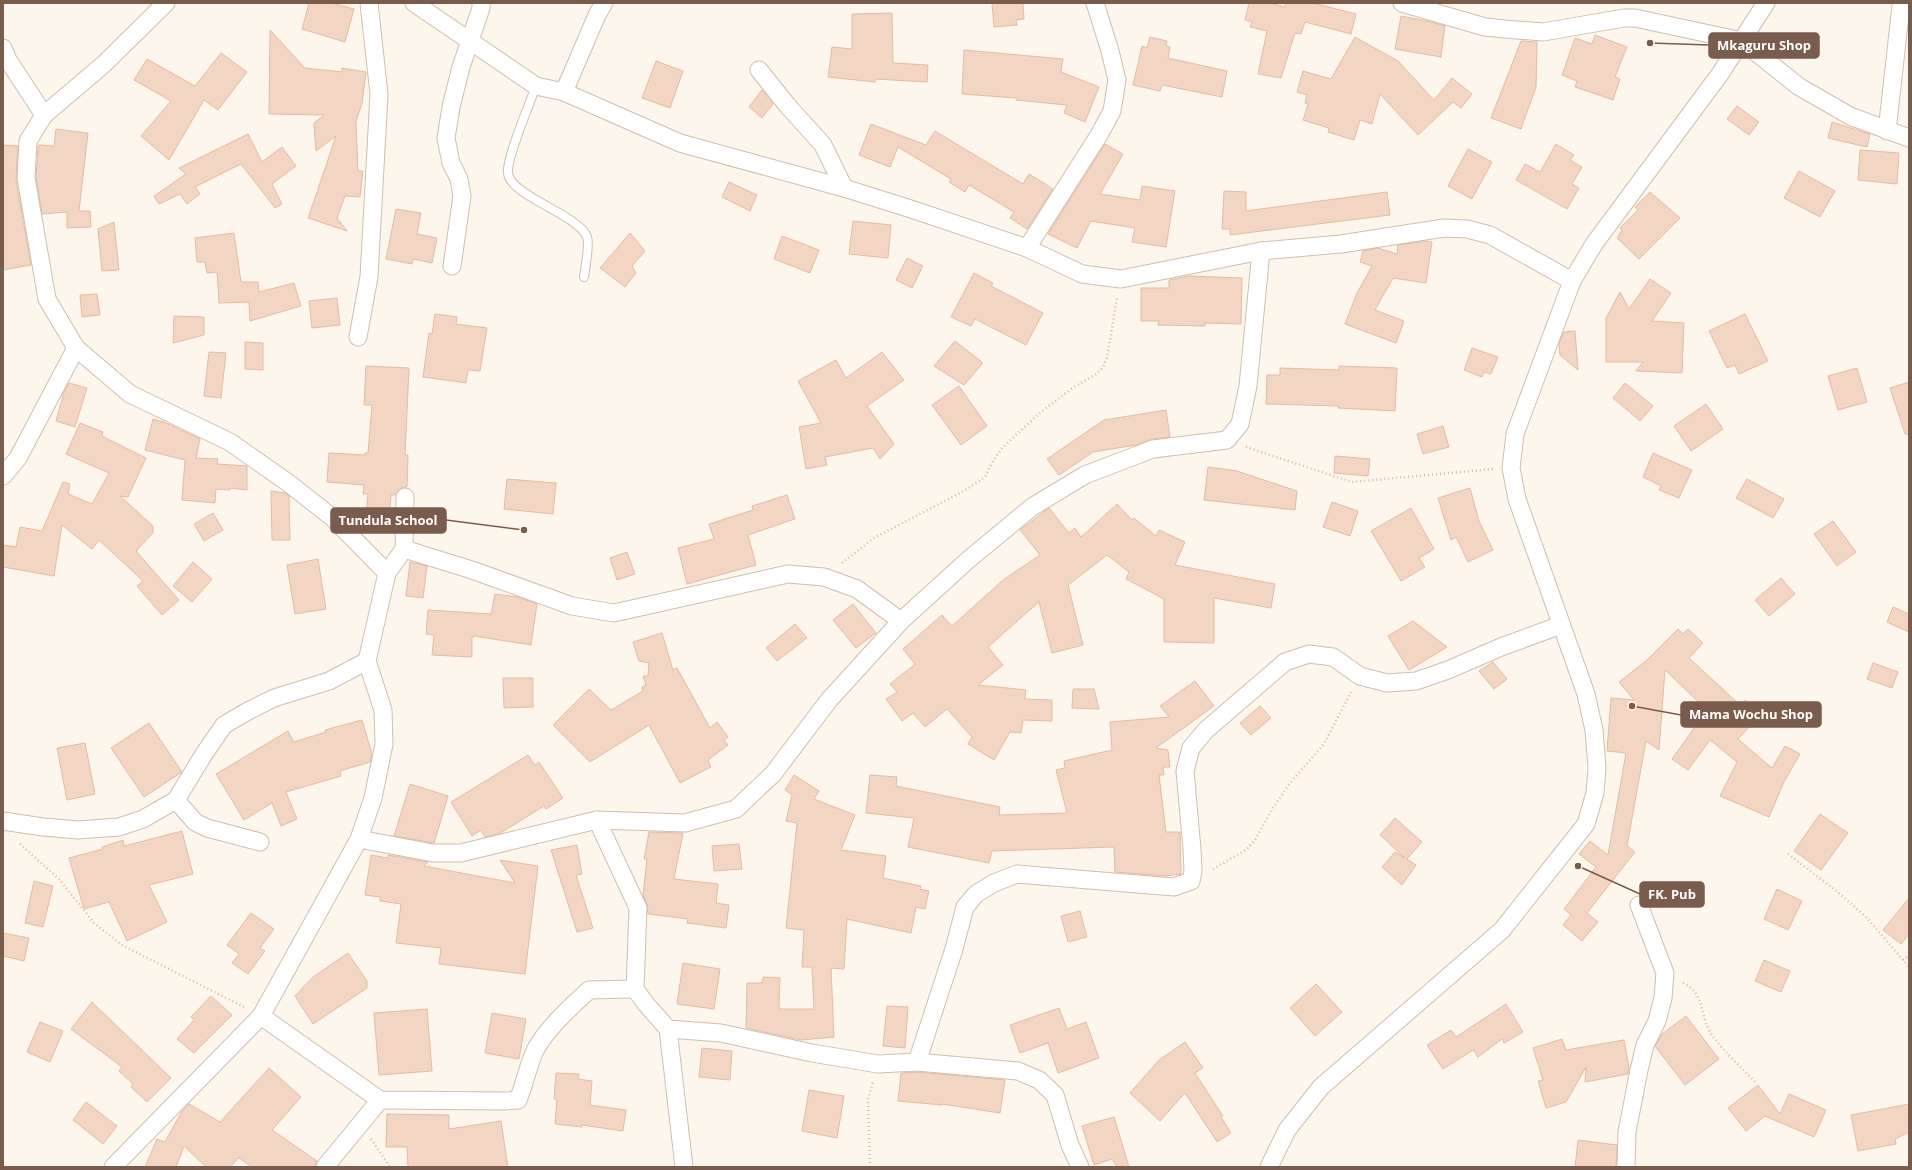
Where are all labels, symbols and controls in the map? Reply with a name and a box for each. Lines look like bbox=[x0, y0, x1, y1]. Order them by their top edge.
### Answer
callout: Mkaguru Shop bbox=[1709, 33, 1819, 58]
text: Mkaguru Shop bbox=[1717, 36, 1811, 54]
callout: Tundula School bbox=[331, 508, 446, 533]
text: Tundula School bbox=[338, 511, 438, 529]
callout: Mama Wochu Shop bbox=[1681, 702, 1821, 727]
text: Mama Wochu Shop bbox=[1689, 705, 1813, 723]
callout: FK. Pub bbox=[1640, 882, 1704, 907]
text: FK. Pub bbox=[1648, 885, 1696, 903]

